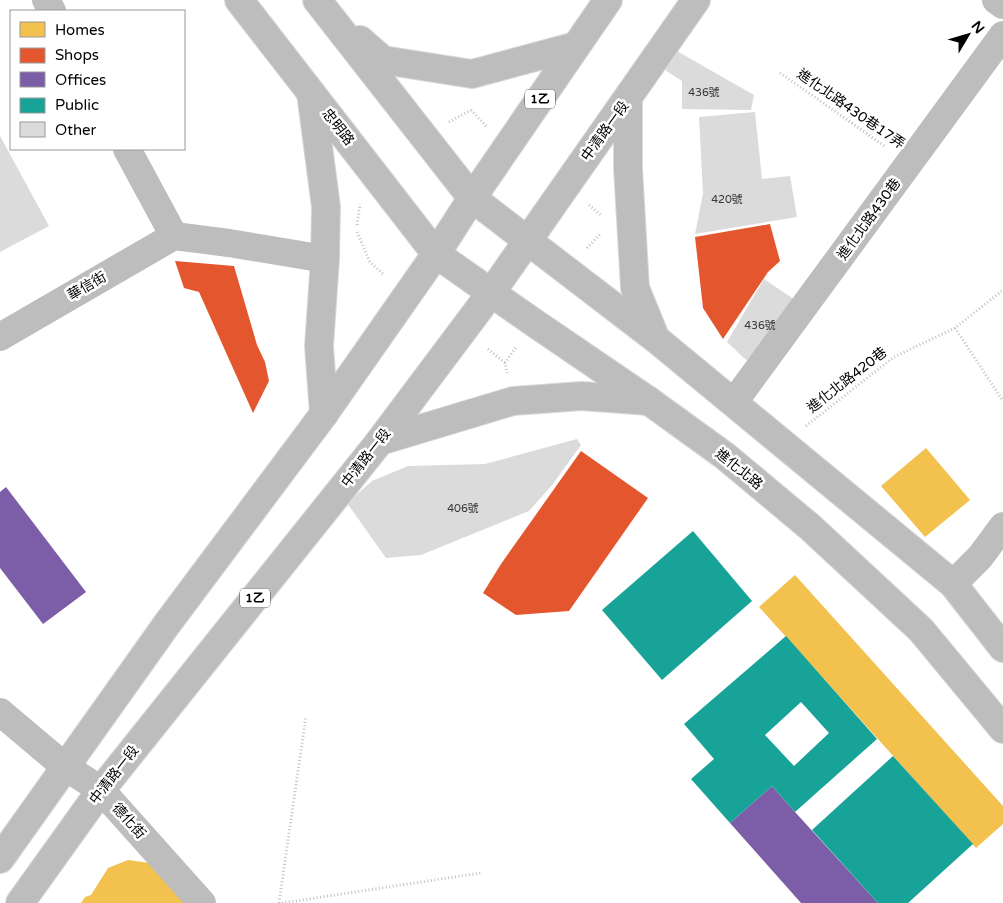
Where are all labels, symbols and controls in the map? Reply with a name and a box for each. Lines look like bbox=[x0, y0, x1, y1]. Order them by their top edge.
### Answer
legend bbox=[10, 10, 185, 150]
north arrow bbox=[943, 10, 993, 60]
text: N bbox=[968, 18, 988, 37]
text: Homes bbox=[55, 21, 105, 39]
text: Shops bbox=[55, 46, 99, 64]
street label: 進化北路430巷17弄 bbox=[794, 65, 908, 153]
text: Offices bbox=[55, 71, 106, 89]
house number: 436號 bbox=[688, 86, 720, 99]
road number: 1乙 bbox=[525, 90, 555, 108]
text: Public bbox=[55, 96, 99, 114]
street label: 中清路一段 bbox=[578, 98, 632, 164]
street label: 忠明路 bbox=[318, 105, 358, 149]
text: Other bbox=[55, 121, 97, 139]
street label: 進化北路430巷 bbox=[834, 175, 904, 263]
house number: 420號 bbox=[711, 193, 743, 206]
street label: 華信街 bbox=[65, 268, 109, 304]
house number: 436號 bbox=[744, 319, 776, 332]
street label: 進化北路420巷 bbox=[804, 344, 890, 416]
street label: 中清路一段 bbox=[338, 425, 394, 491]
street label: 進化北路 bbox=[712, 445, 766, 493]
house number: 406號 bbox=[447, 502, 479, 515]
road number: 1乙 bbox=[240, 588, 270, 608]
street label: 中清路一段 bbox=[86, 742, 142, 808]
street label: 德化街 bbox=[109, 800, 149, 842]

